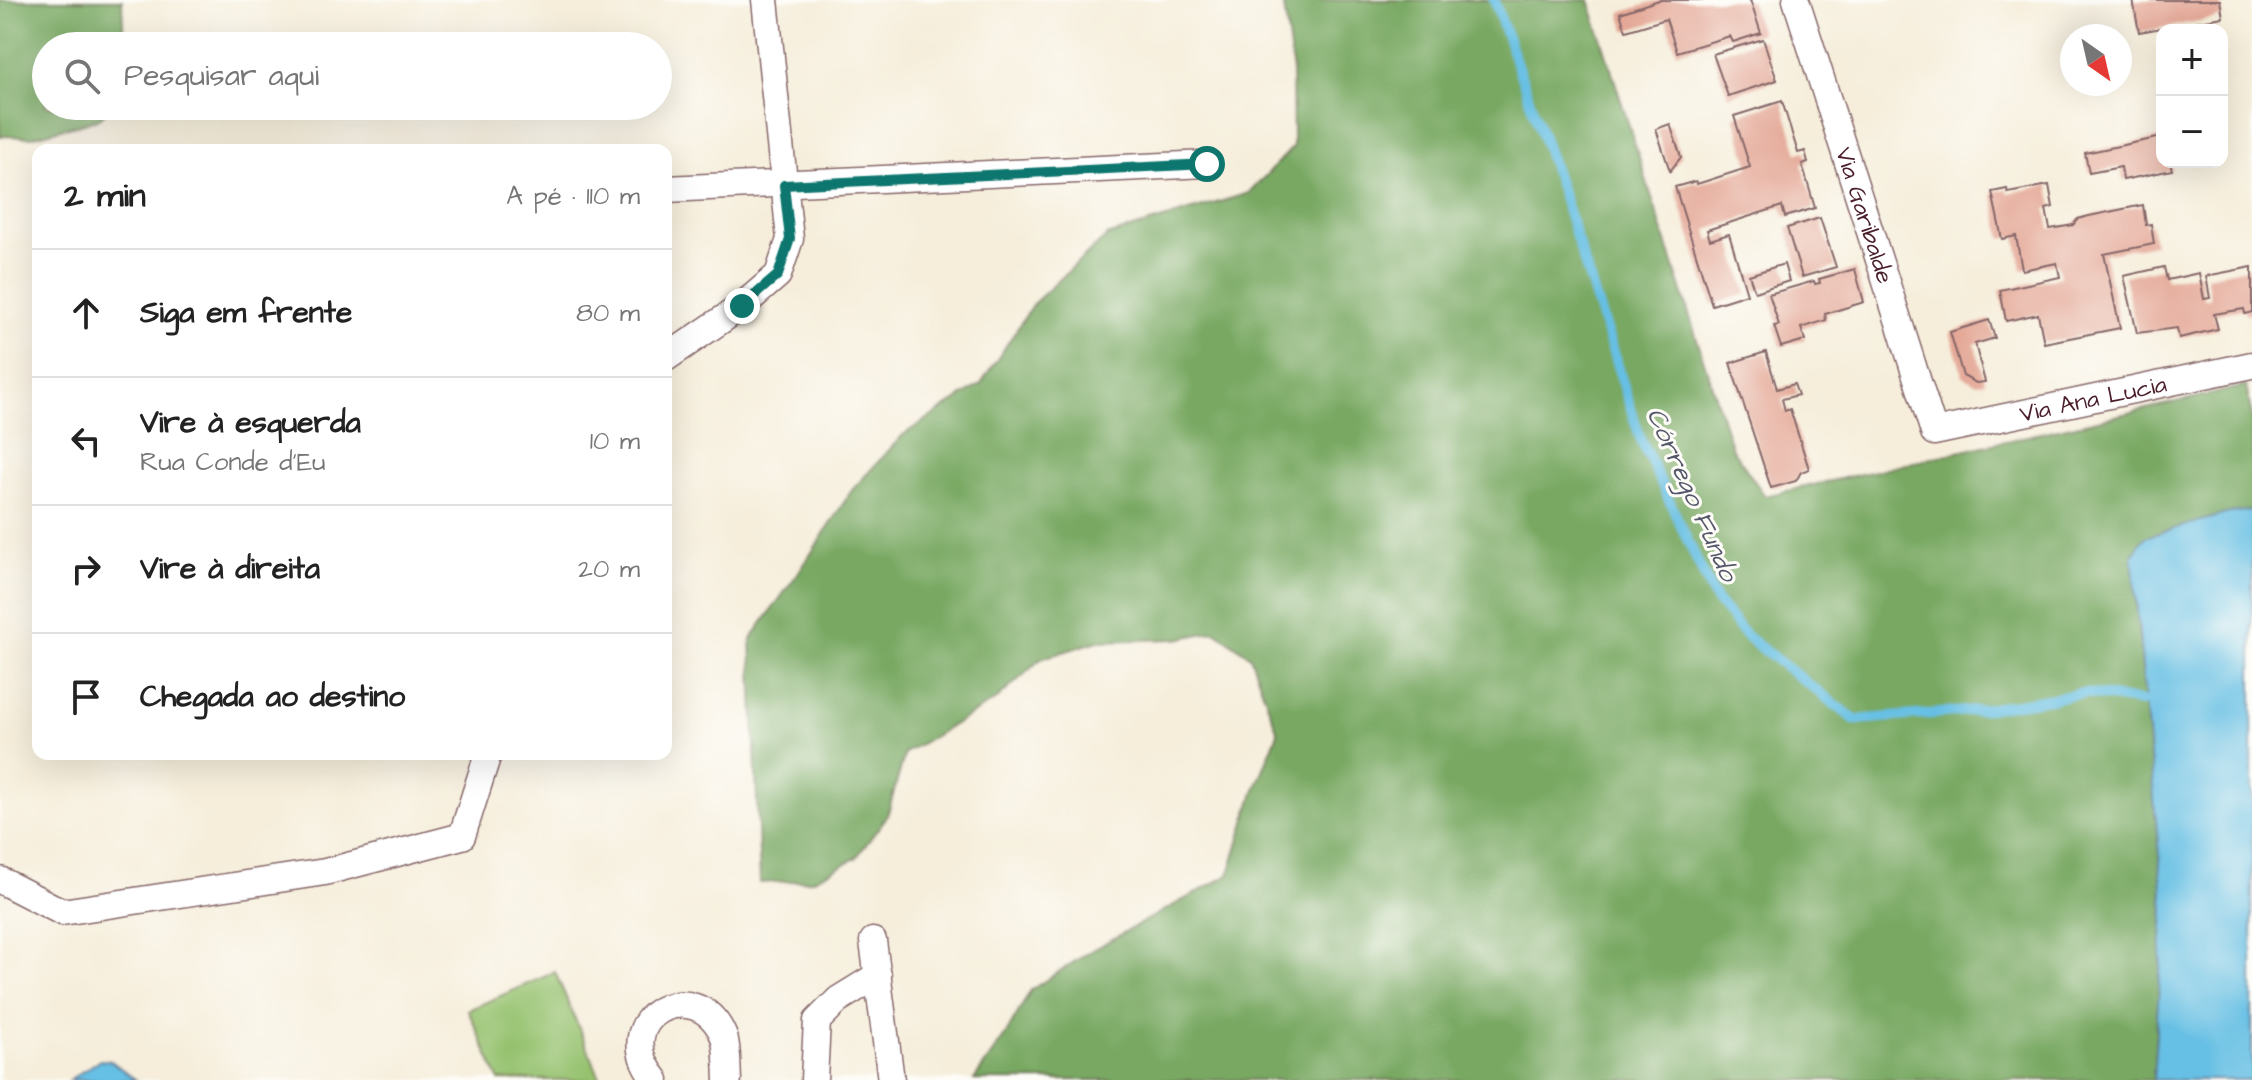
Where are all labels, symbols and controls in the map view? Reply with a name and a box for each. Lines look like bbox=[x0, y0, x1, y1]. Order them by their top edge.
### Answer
north arrow bbox=[2060, 24, 2132, 96]
map controls bbox=[2156, 24, 2228, 168]
button: + bbox=[2156, 24, 2228, 96]
search box bbox=[32, 32, 672, 120]
icon: search bbox=[60, 54, 104, 98]
text: Pesquisar aqui bbox=[124, 55, 319, 97]
button: − bbox=[2156, 96, 2228, 168]
street label: Via Garibalde bbox=[1826, 143, 1901, 288]
route start bbox=[1189, 146, 1225, 182]
text: 2 min bbox=[64, 172, 146, 220]
text: A pé · 110 m bbox=[506, 178, 640, 214]
route end bbox=[724, 288, 760, 324]
icon: ahead bbox=[64, 291, 108, 335]
text: Siga em frente bbox=[140, 292, 352, 334]
text: 80 m bbox=[576, 295, 640, 331]
street label: Via Ana Lucia bbox=[2017, 367, 2170, 432]
text: Vire à esquerda bbox=[140, 402, 361, 444]
water label: Córrego Fundo bbox=[1637, 402, 1747, 589]
icon: left bbox=[64, 419, 108, 463]
text: 10 m bbox=[590, 423, 640, 459]
text: Rua Conde d'Eu bbox=[140, 444, 325, 480]
icon: right bbox=[64, 547, 108, 591]
text: Vire à direita bbox=[140, 548, 320, 590]
text: 20 m bbox=[578, 551, 640, 587]
icon: arrive bbox=[64, 675, 108, 719]
text: Chegada ao destino bbox=[140, 676, 405, 718]

